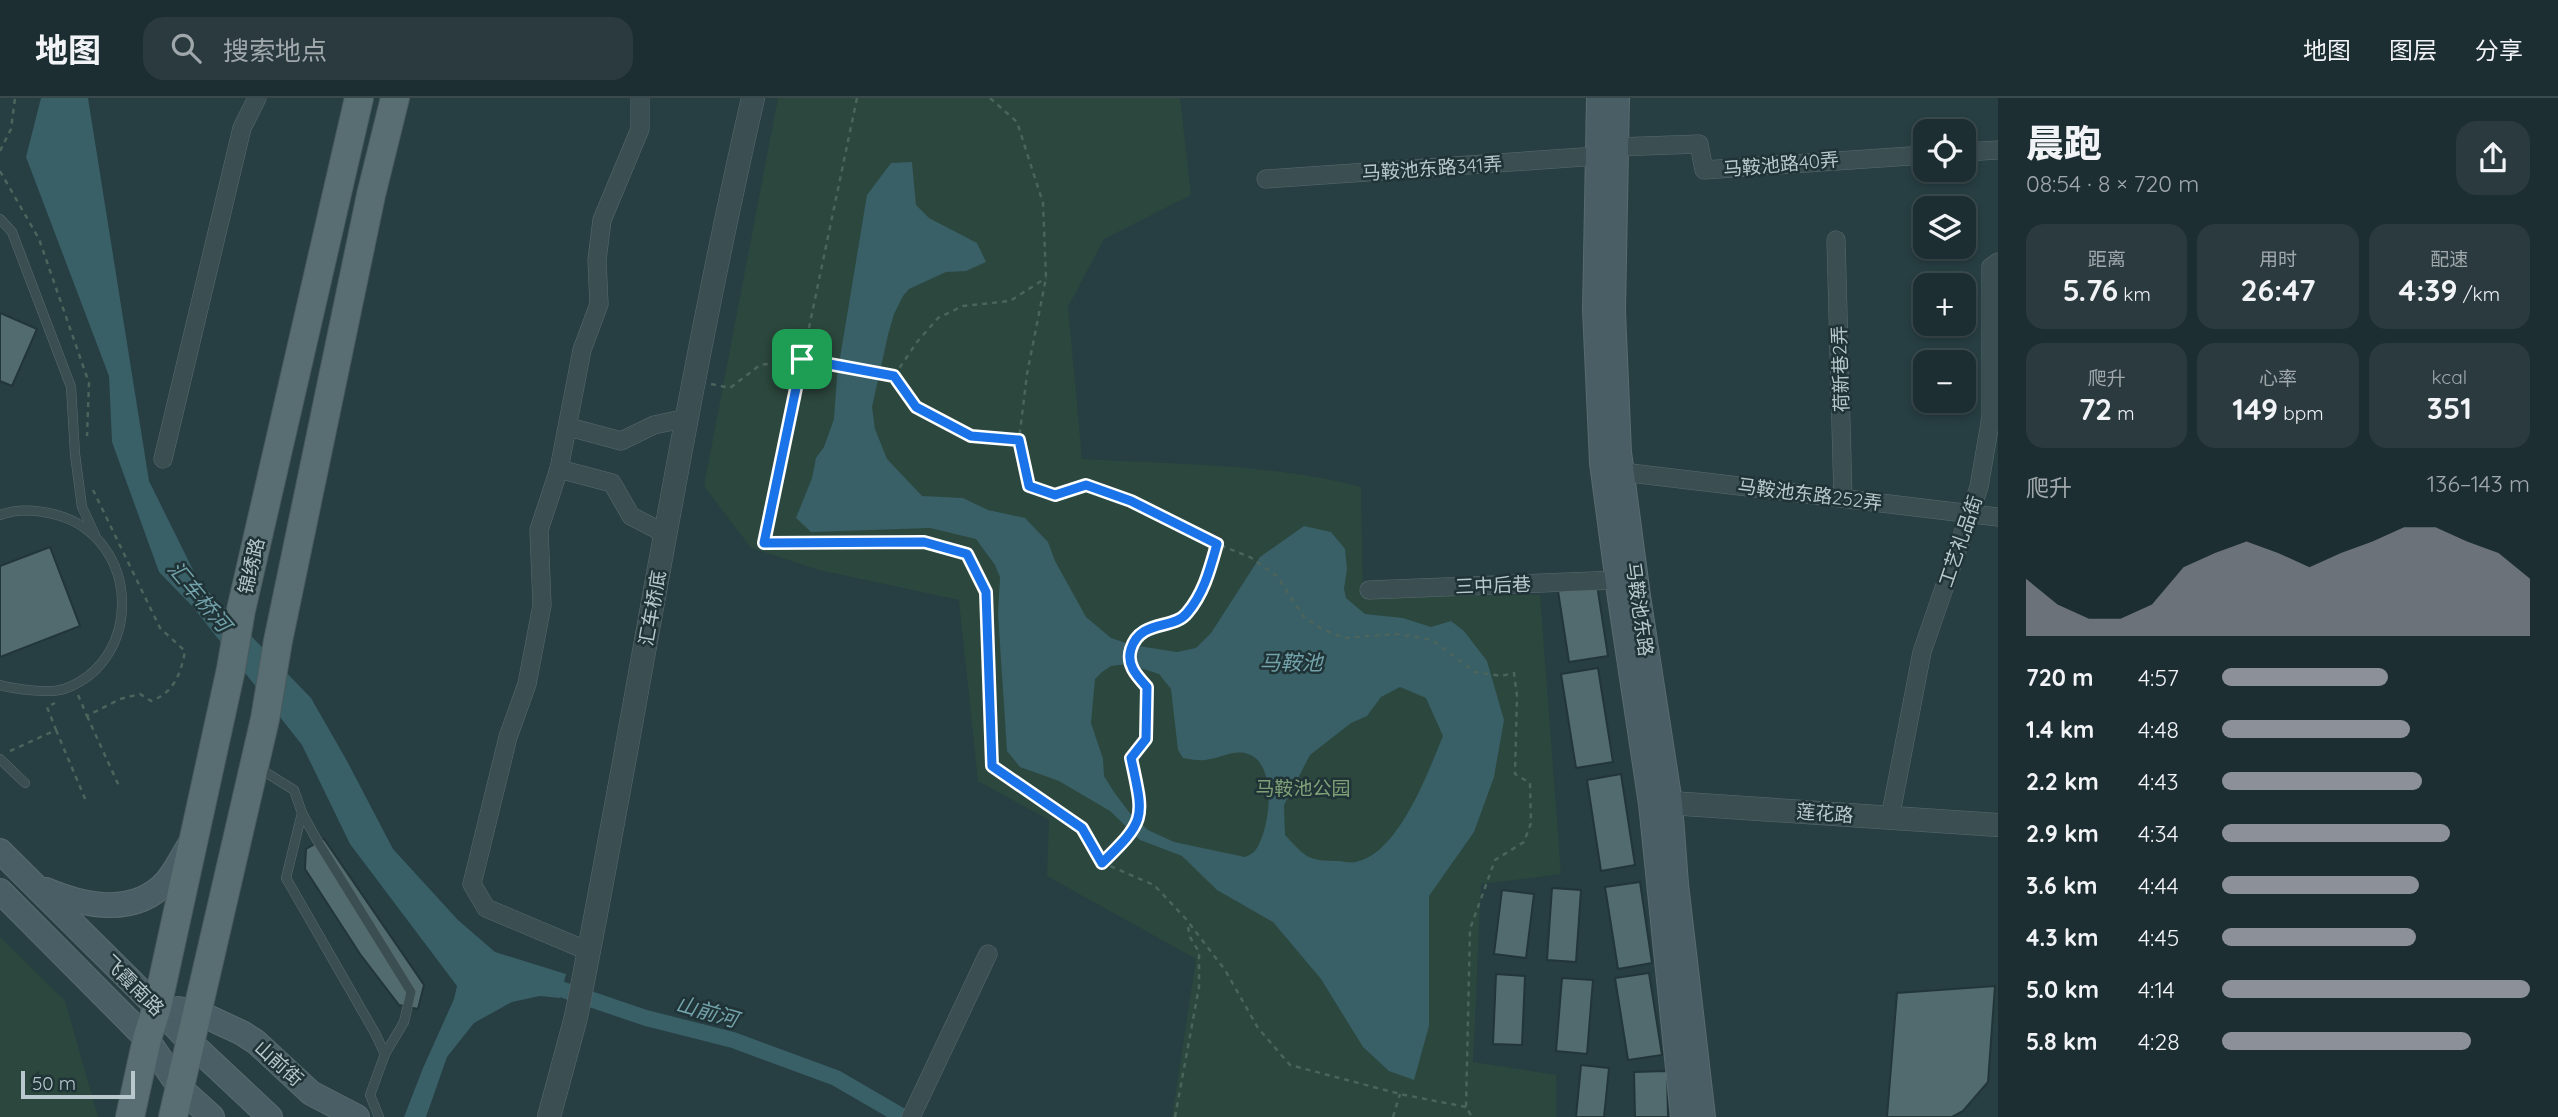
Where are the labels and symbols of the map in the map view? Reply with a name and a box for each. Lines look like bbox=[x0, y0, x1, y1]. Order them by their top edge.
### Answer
street label: 马鞍池路40弄 bbox=[1722, 147, 1840, 181]
street label: 马鞍池东路341弄 bbox=[1361, 151, 1503, 185]
street label: 荷新巷2弄 bbox=[1826, 325, 1854, 413]
pin bbox=[772, 329, 832, 389]
street label: 马鞍池东路252弄 bbox=[1736, 473, 1884, 515]
street label: 工艺礼品街 bbox=[1933, 492, 1987, 590]
street label: 锦绣路 bbox=[233, 536, 269, 596]
water label: 汇车桥河 bbox=[163, 555, 240, 640]
street label: 马鞍池东路 bbox=[1622, 560, 1658, 658]
street label: 汇车桥底 bbox=[634, 568, 670, 648]
street label: 三中后巷 bbox=[1455, 572, 1531, 598]
water label: 马鞍池 bbox=[1260, 649, 1324, 675]
park label: 马鞍池公园 bbox=[1255, 776, 1351, 800]
street label: 莲花路 bbox=[1796, 799, 1854, 827]
street label: 飞霞南路 bbox=[99, 950, 169, 1020]
water label: 山前河 bbox=[673, 990, 745, 1033]
street label: 山前街 bbox=[250, 1035, 308, 1091]
scale bar bbox=[21, 1068, 135, 1100]

